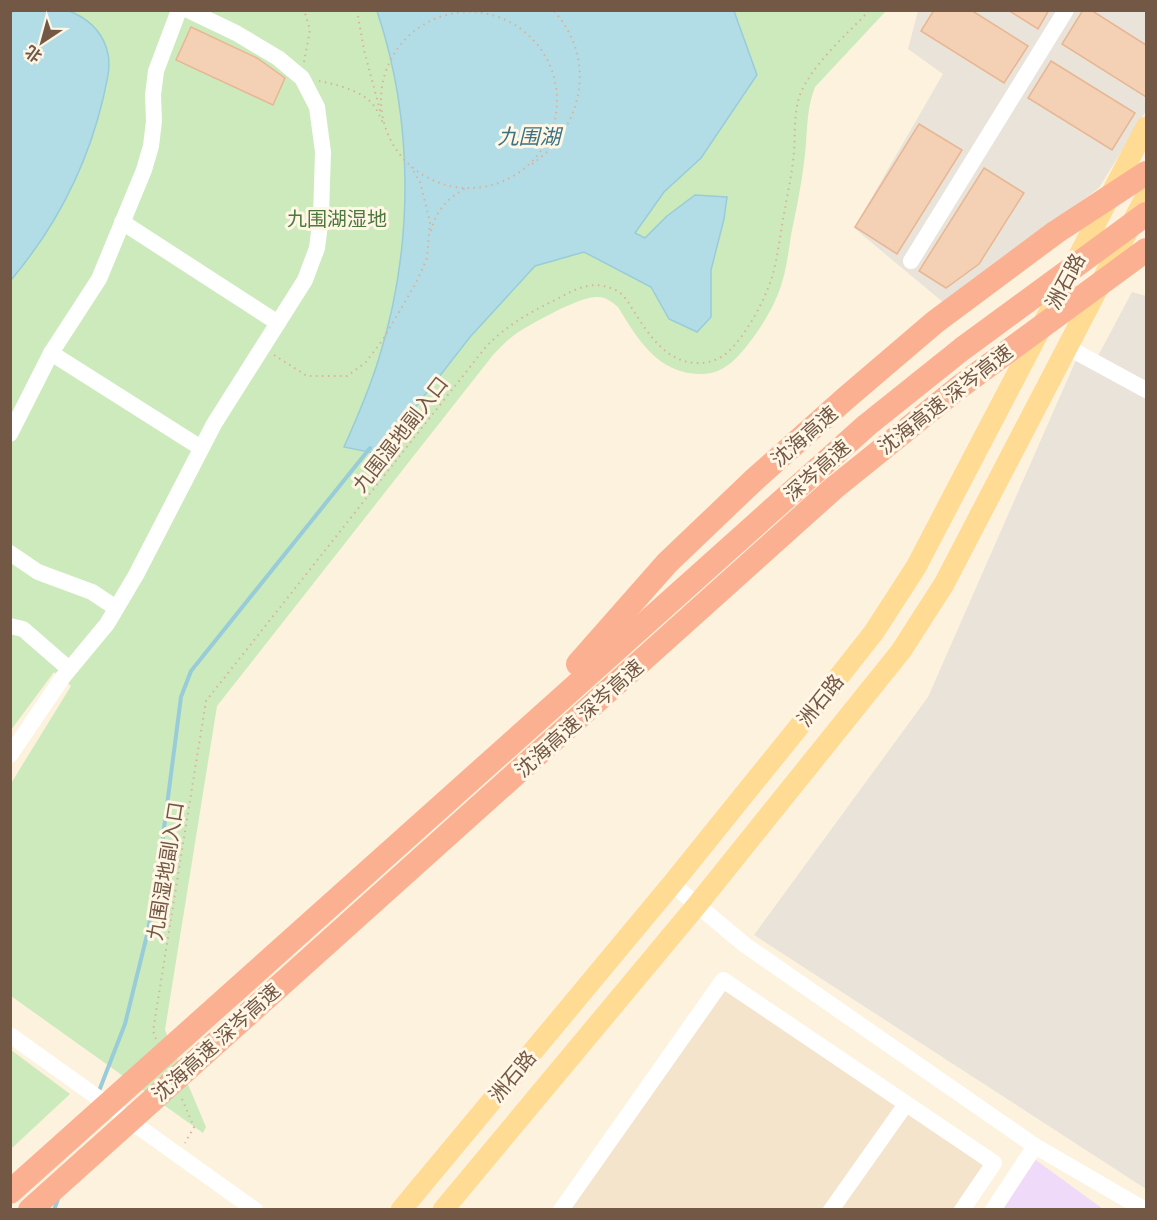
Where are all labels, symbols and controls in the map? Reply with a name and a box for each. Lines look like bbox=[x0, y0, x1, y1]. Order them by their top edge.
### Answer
north arrow bbox=[12, 12, 72, 72]
text: 北 bbox=[20, 41, 46, 68]
water label: 九围湖 bbox=[498, 122, 563, 150]
park label: 九围湖湿地 bbox=[287, 205, 387, 232]
street label: 洲石路 bbox=[1039, 248, 1091, 314]
street label: 沈海高速 深岑高速 bbox=[872, 338, 1018, 460]
street label: 九围湿地副入口 bbox=[346, 371, 454, 497]
street label: 沈海高速 bbox=[765, 400, 843, 472]
street label: 深岑高速 bbox=[778, 433, 856, 507]
street label: 沈海高速 深岑高速 bbox=[509, 653, 649, 783]
street label: 洲石路 bbox=[791, 668, 849, 732]
street label: 九围湿地副入口 bbox=[141, 800, 189, 942]
street label: 沈海高速 深岑高速 bbox=[146, 977, 286, 1107]
street label: 洲石路 bbox=[482, 1044, 542, 1108]

